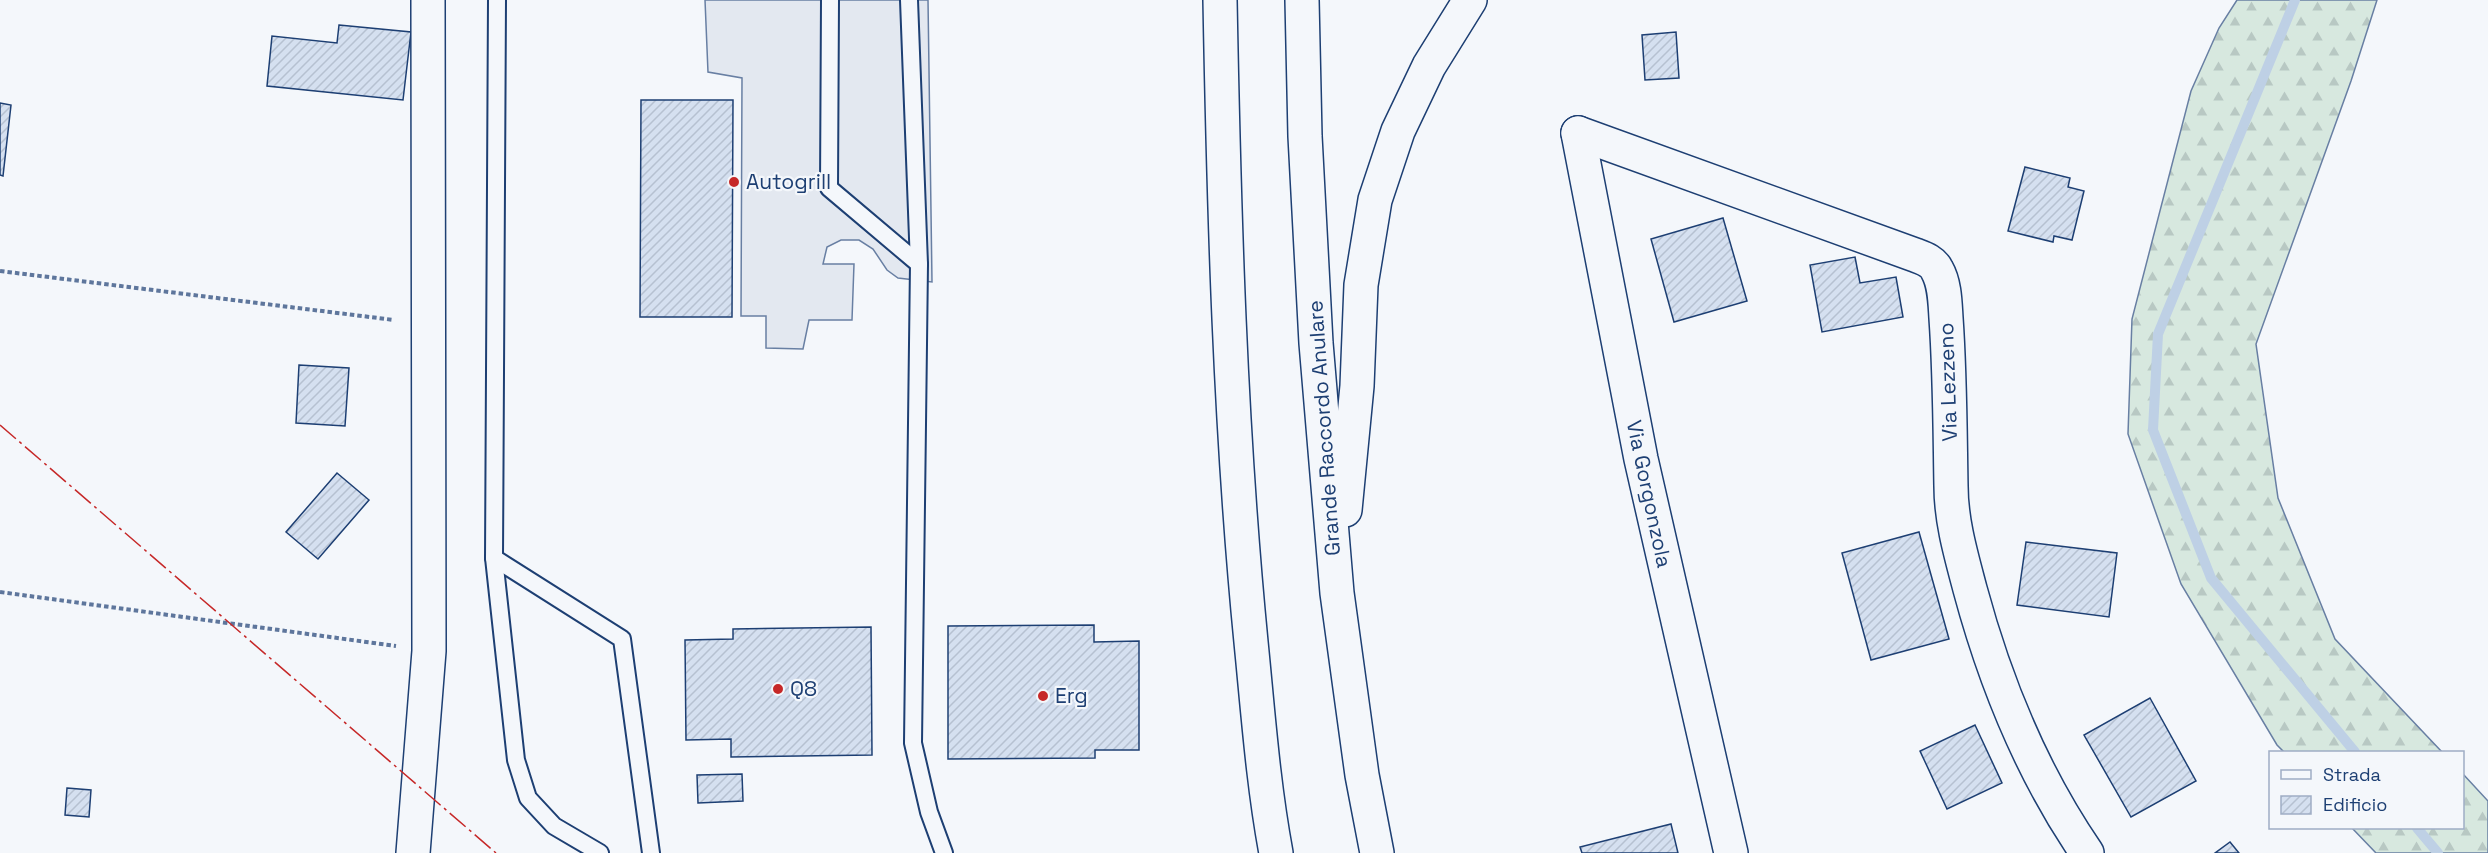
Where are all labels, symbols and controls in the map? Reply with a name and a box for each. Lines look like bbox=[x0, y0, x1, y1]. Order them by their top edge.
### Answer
place label: Autogrill bbox=[746, 168, 831, 195]
marker: Autogrill bbox=[727, 175, 741, 189]
street label: Grande Raccordo Anulare bbox=[1301, 299, 1346, 557]
street label: Via Lezzeno bbox=[1932, 322, 1963, 442]
street label: Via Gorgonzola bbox=[1621, 418, 1678, 570]
place label: Q8 bbox=[790, 675, 817, 702]
marker: Q8 bbox=[771, 682, 785, 696]
place label: Erg bbox=[1055, 682, 1088, 709]
marker: Erg bbox=[1036, 689, 1050, 703]
legend bbox=[2269, 751, 2464, 829]
text: Strada bbox=[2323, 763, 2381, 786]
text: Edificio bbox=[2323, 793, 2387, 816]

